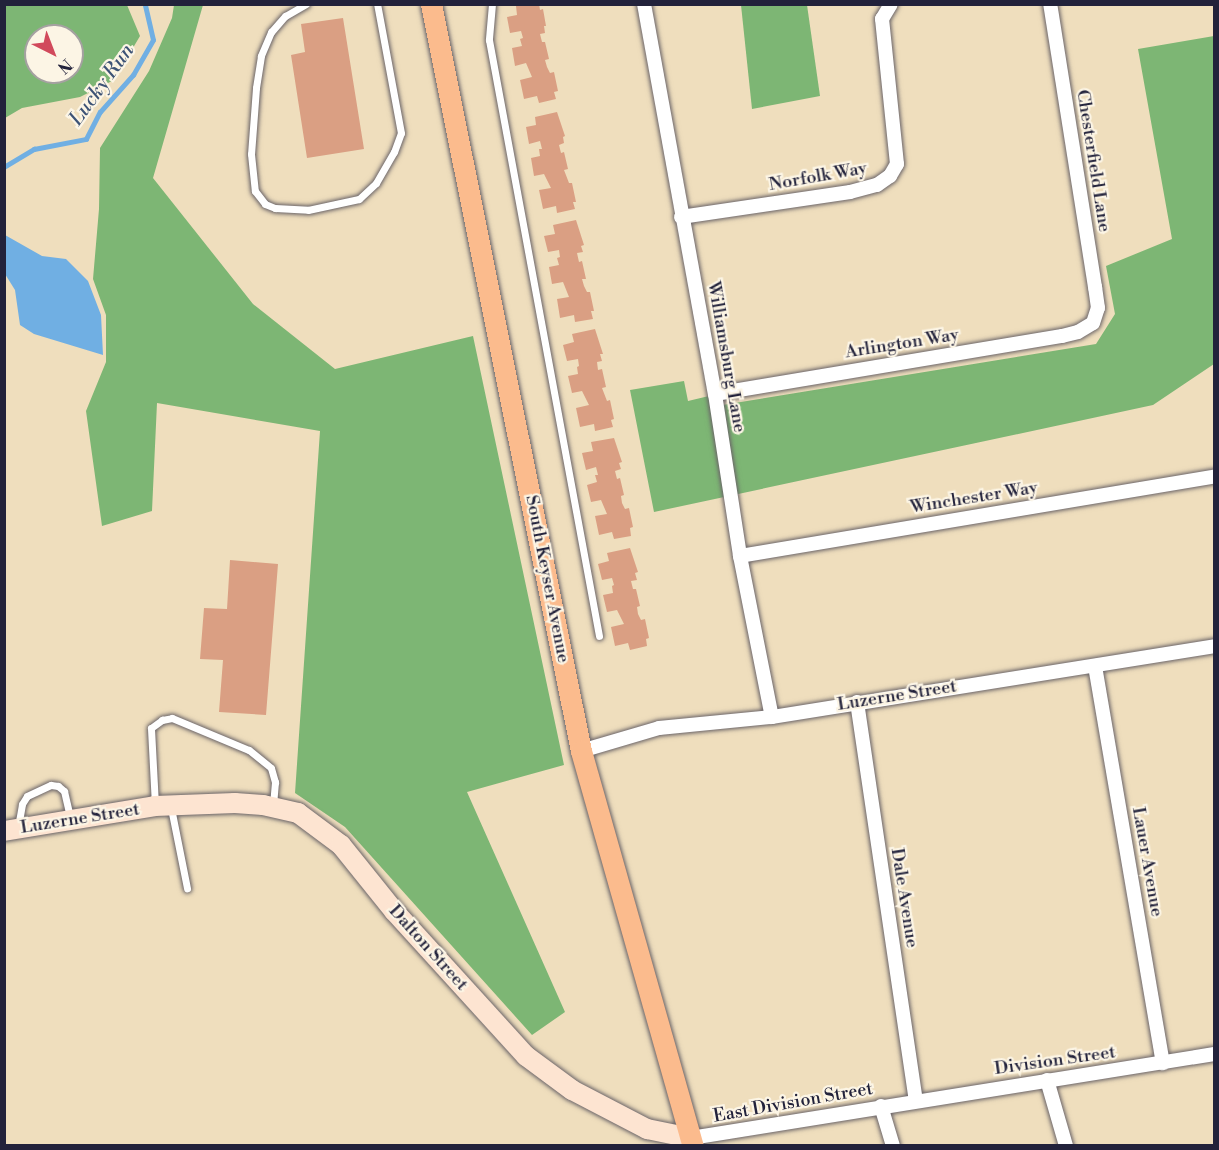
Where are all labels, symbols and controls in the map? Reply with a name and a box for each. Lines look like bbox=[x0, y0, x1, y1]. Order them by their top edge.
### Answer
north arrow bbox=[24, 24, 84, 84]
water label: Lucky Run bbox=[64, 40, 140, 130]
text: N bbox=[53, 54, 76, 78]
street label: Chesterfield Lane bbox=[1071, 88, 1115, 234]
street label: Norfolk Way bbox=[767, 158, 869, 196]
street label: Williamsburg Lane bbox=[702, 280, 750, 434]
street label: Arlington Way bbox=[844, 324, 960, 364]
street label: Winchester Way bbox=[909, 477, 1039, 519]
street label: South Keyser Avenue bbox=[520, 493, 574, 665]
street label: Luzerne Street bbox=[836, 676, 958, 716]
street label: Luzerne Street bbox=[19, 799, 141, 839]
street label: Lauer Avenue bbox=[1127, 805, 1167, 919]
street label: Dale Avenue bbox=[885, 847, 923, 949]
street label: Dalton Street bbox=[384, 901, 472, 995]
street label: Division Street bbox=[993, 1042, 1117, 1080]
street label: East Division Street bbox=[711, 1078, 875, 1128]

